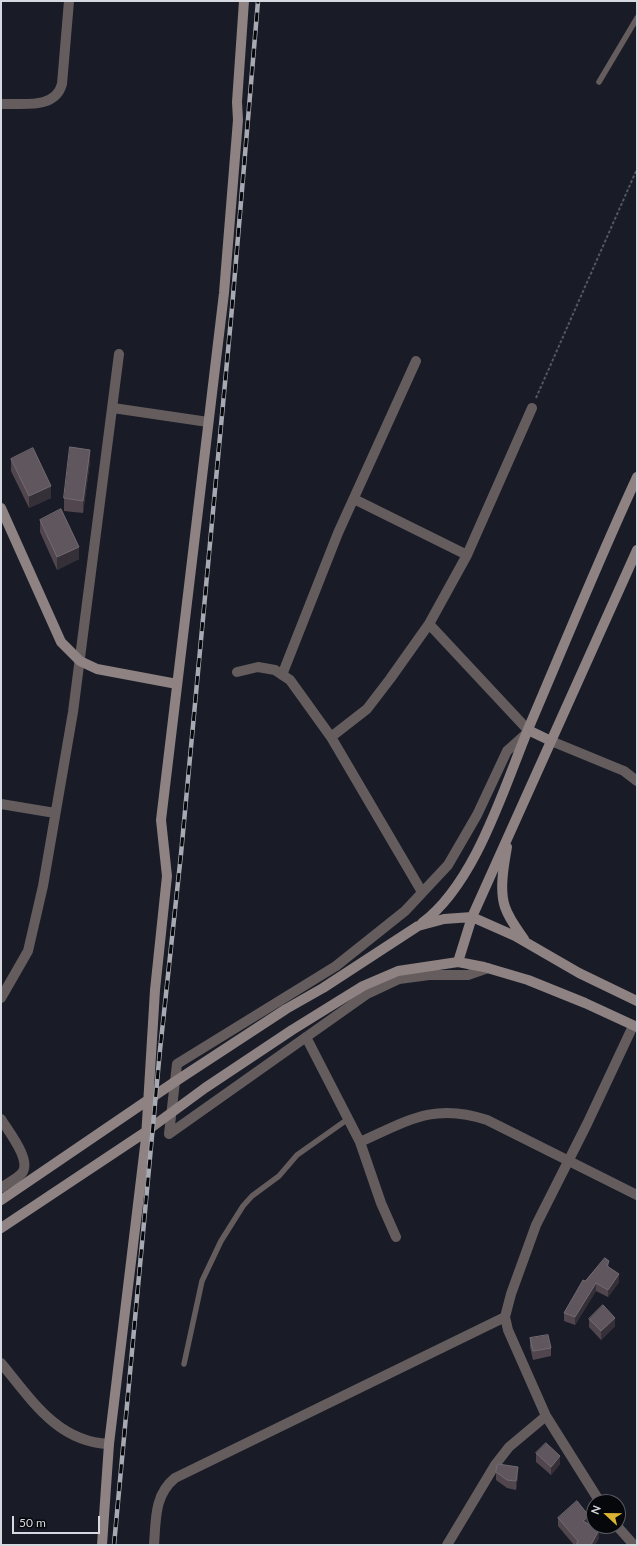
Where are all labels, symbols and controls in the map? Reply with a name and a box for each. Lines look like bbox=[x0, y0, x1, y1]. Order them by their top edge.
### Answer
north arrow bbox=[586, 1494, 626, 1534]
text: N bbox=[588, 1503, 603, 1516]
scale bar bbox=[14, 1508, 102, 1534]
text: 50 m bbox=[19, 1515, 46, 1530]

